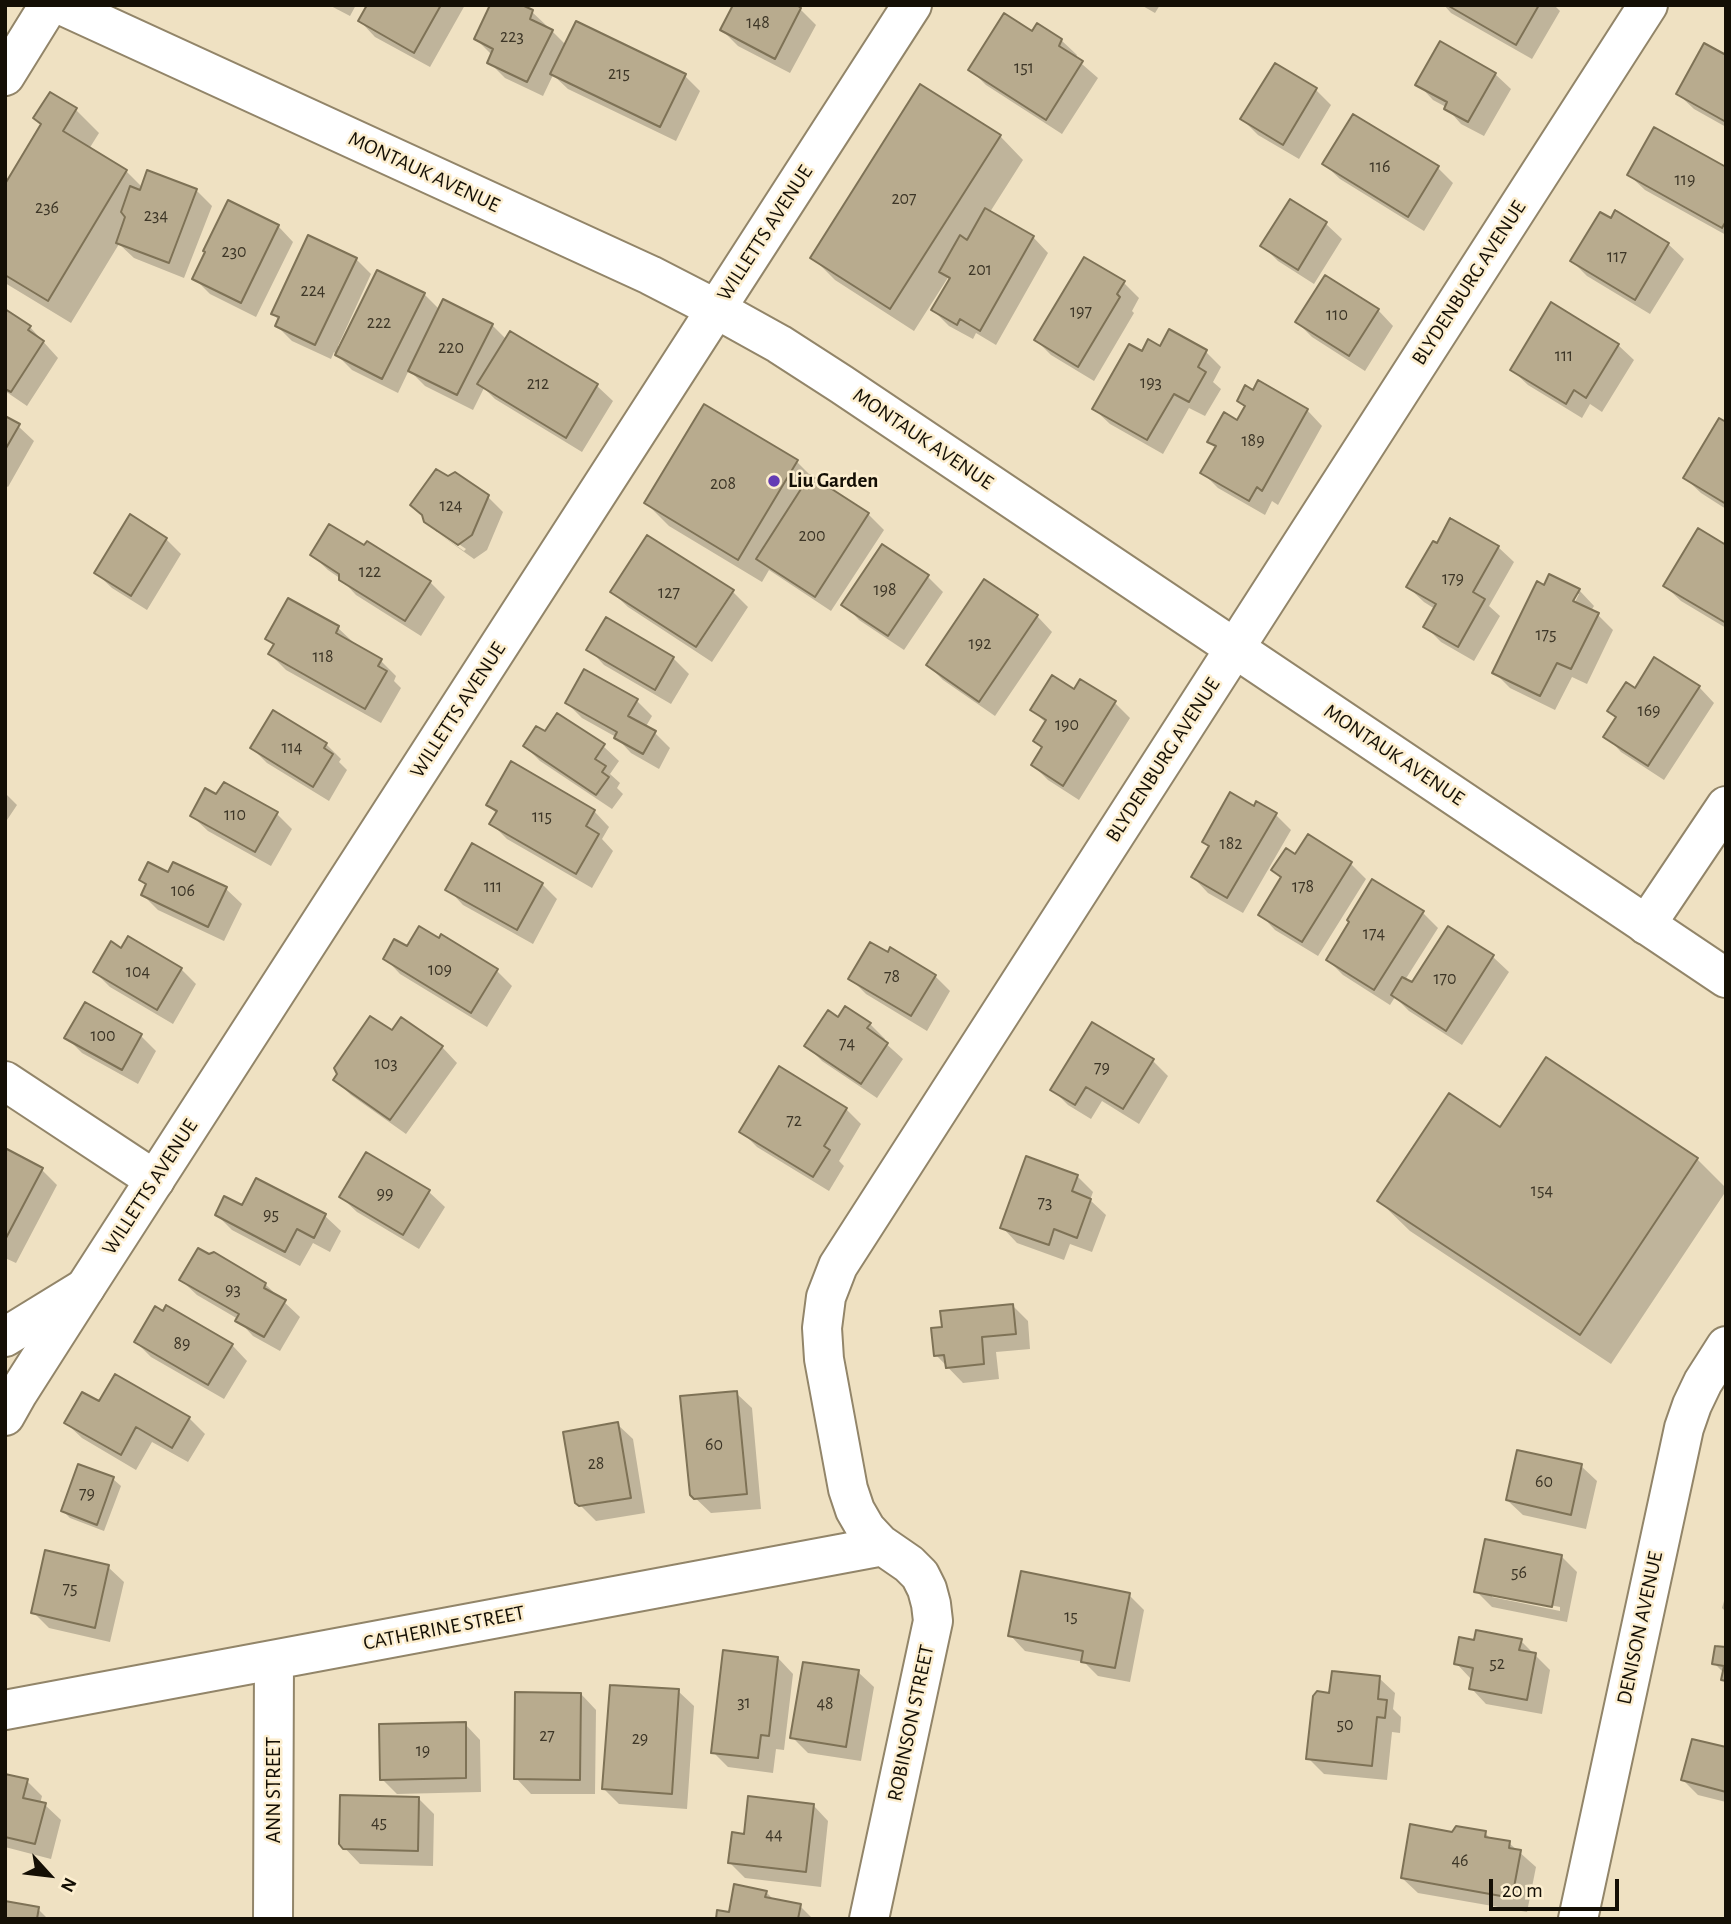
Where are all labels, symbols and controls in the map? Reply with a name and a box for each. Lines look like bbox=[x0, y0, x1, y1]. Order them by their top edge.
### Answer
house number: 148 bbox=[746, 12, 770, 34]
house number: 223 bbox=[500, 26, 524, 48]
house number: 151 bbox=[1014, 57, 1034, 79]
house number: 215 bbox=[608, 63, 630, 85]
street label: MONTAUK AVENUE bbox=[344, 126, 504, 218]
house number: 116 bbox=[1370, 156, 1390, 178]
street label: WILLETTS AVENUE bbox=[712, 160, 818, 306]
house number: 119 bbox=[1675, 169, 1695, 191]
house number: 207 bbox=[891, 188, 917, 210]
street label: BLYDENBURG AVENUE bbox=[1406, 196, 1532, 370]
house number: 236 bbox=[35, 197, 59, 219]
house number: 234 bbox=[144, 205, 168, 227]
house number: 230 bbox=[221, 241, 247, 263]
house number: 117 bbox=[1607, 246, 1627, 268]
house number: 201 bbox=[968, 259, 992, 281]
house number: 224 bbox=[300, 280, 326, 302]
house number: 197 bbox=[1070, 301, 1092, 323]
house number: 110 bbox=[1326, 304, 1348, 326]
house number: 222 bbox=[367, 312, 391, 334]
house number: 220 bbox=[438, 337, 464, 359]
house number: 111 bbox=[1555, 345, 1573, 367]
house number: 193 bbox=[1140, 372, 1162, 394]
house number: 212 bbox=[527, 373, 549, 395]
street label: MONTAUK AVENUE bbox=[848, 383, 998, 495]
house number: 189 bbox=[1241, 430, 1265, 452]
place label: Liu Garden bbox=[788, 468, 878, 494]
house number: 208 bbox=[710, 473, 736, 495]
marker: Liu Garden bbox=[766, 473, 782, 489]
house number: 124 bbox=[439, 495, 463, 517]
house number: 200 bbox=[798, 525, 826, 547]
house number: 122 bbox=[359, 561, 381, 583]
house number: 179 bbox=[1442, 568, 1464, 590]
house number: 198 bbox=[873, 579, 897, 601]
house number: 127 bbox=[658, 582, 680, 604]
house number: 175 bbox=[1535, 624, 1557, 646]
house number: 192 bbox=[969, 633, 991, 655]
street label: WILLETTS AVENUE bbox=[405, 637, 511, 783]
house number: 118 bbox=[313, 646, 333, 668]
street label: BLYDENBURG AVENUE bbox=[1100, 673, 1226, 847]
street label: MONTAUK AVENUE bbox=[1319, 699, 1469, 811]
house number: 169 bbox=[1637, 700, 1661, 722]
house number: 190 bbox=[1055, 714, 1079, 736]
house number: 114 bbox=[281, 737, 303, 759]
house number: 110 bbox=[224, 804, 246, 826]
house number: 115 bbox=[532, 806, 552, 828]
house number: 182 bbox=[1220, 833, 1242, 855]
house number: 111 bbox=[484, 876, 502, 898]
house number: 178 bbox=[1292, 876, 1314, 898]
house number: 106 bbox=[171, 880, 195, 902]
house number: 174 bbox=[1363, 923, 1385, 945]
house number: 109 bbox=[428, 959, 452, 981]
house number: 104 bbox=[126, 961, 150, 983]
house number: 78 bbox=[884, 966, 900, 988]
house number: 170 bbox=[1433, 968, 1457, 990]
house number: 100 bbox=[90, 1025, 116, 1047]
house number: 74 bbox=[839, 1033, 855, 1055]
house number: 103 bbox=[374, 1053, 398, 1075]
house number: 79 bbox=[1094, 1057, 1110, 1079]
house number: 72 bbox=[786, 1110, 802, 1132]
street label: WILLETTS AVENUE bbox=[97, 1114, 203, 1260]
house number: 154 bbox=[1531, 1180, 1553, 1202]
house number: 99 bbox=[377, 1183, 393, 1205]
house number: 73 bbox=[1038, 1192, 1052, 1214]
house number: 95 bbox=[263, 1204, 279, 1226]
house number: 93 bbox=[225, 1279, 241, 1301]
house number: 89 bbox=[174, 1333, 190, 1355]
house number: 60 bbox=[705, 1434, 723, 1456]
house number: 28 bbox=[588, 1453, 604, 1475]
house number: 60 bbox=[1535, 1471, 1553, 1493]
house number: 79 bbox=[79, 1483, 95, 1505]
street label: DENISON AVENUE bbox=[1611, 1549, 1669, 1707]
house number: 56 bbox=[1511, 1562, 1527, 1584]
house number: 75 bbox=[62, 1578, 78, 1600]
street label: CATHERINE STREET bbox=[361, 1600, 527, 1656]
house number: 15 bbox=[1064, 1606, 1078, 1628]
street label: ROBINSON STREET bbox=[882, 1643, 940, 1803]
house number: 52 bbox=[1489, 1653, 1505, 1675]
house number: 31 bbox=[737, 1692, 751, 1714]
house number: 48 bbox=[816, 1693, 834, 1715]
house number: 50 bbox=[1336, 1714, 1354, 1736]
house number: 27 bbox=[539, 1725, 555, 1747]
house number: 29 bbox=[632, 1728, 648, 1750]
street label: ANN STREET bbox=[261, 1737, 287, 1843]
house number: 19 bbox=[416, 1740, 430, 1762]
house number: 45 bbox=[371, 1812, 387, 1834]
house number: 44 bbox=[765, 1824, 783, 1846]
north arrow bbox=[14, 1840, 84, 1910]
house number: 46 bbox=[1451, 1850, 1469, 1872]
scale bar bbox=[1493, 1864, 1622, 1908]
text: N bbox=[57, 1875, 80, 1895]
text: 20 m bbox=[1502, 1880, 1543, 1901]

